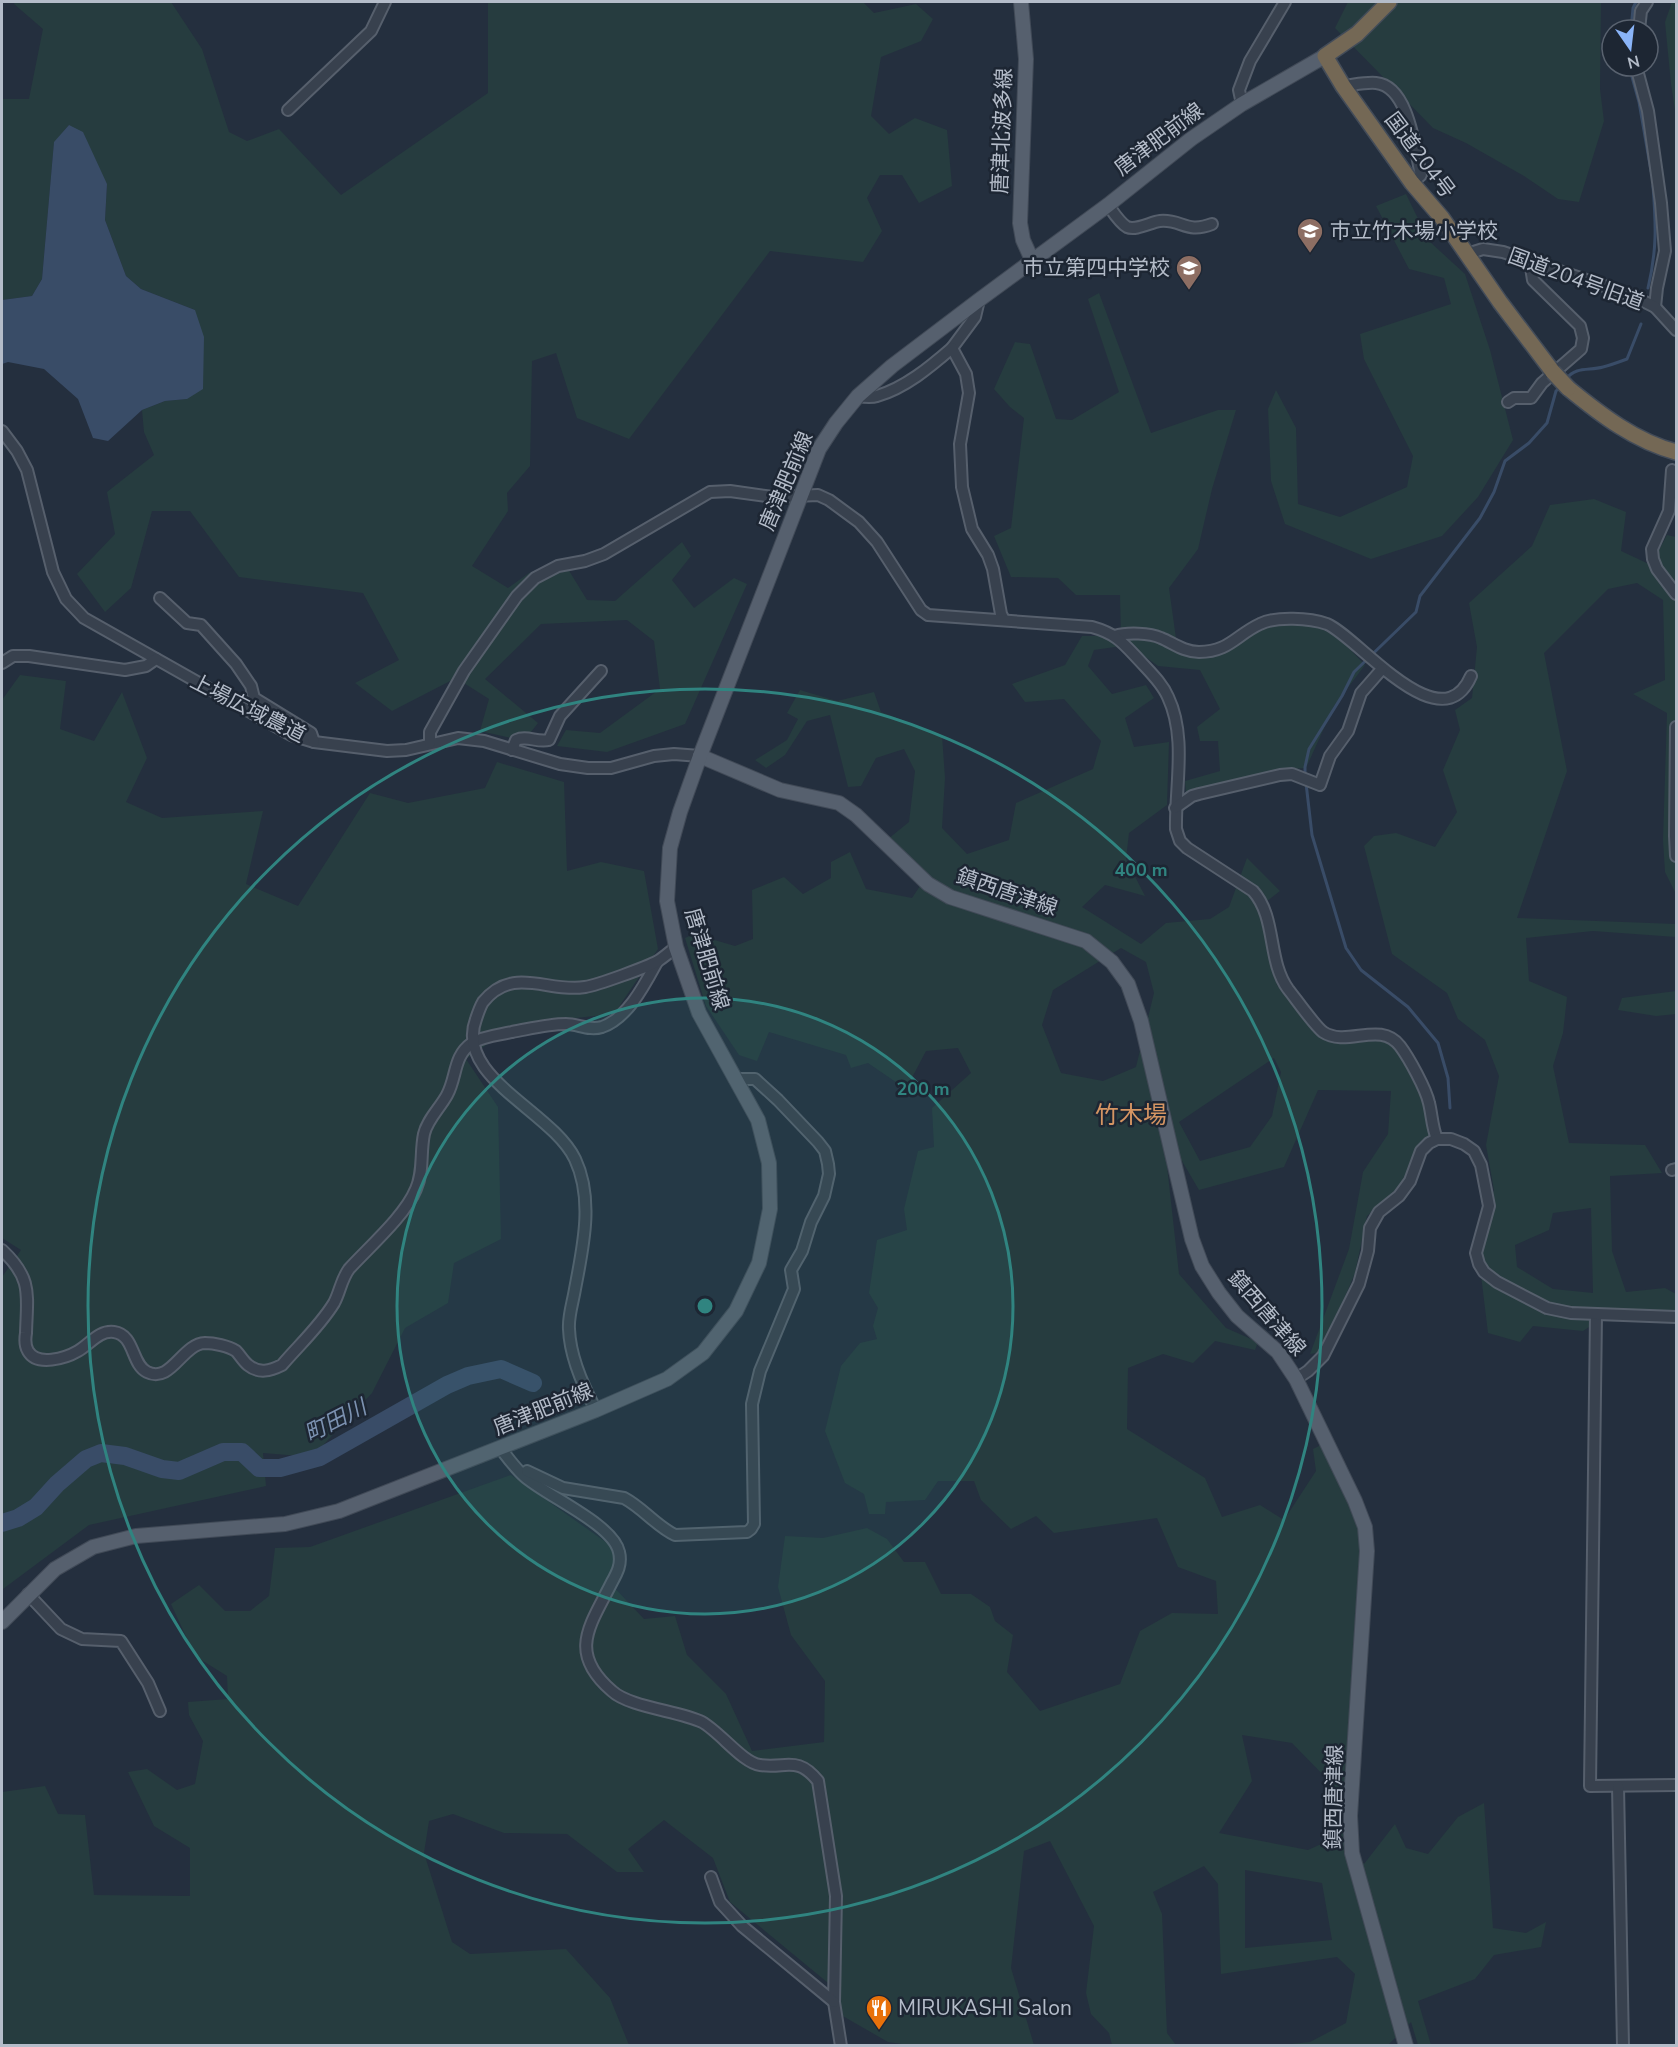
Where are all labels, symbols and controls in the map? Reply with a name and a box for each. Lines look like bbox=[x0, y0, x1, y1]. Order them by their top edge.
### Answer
north arrow bbox=[1600, 18, 1660, 78]
text: N bbox=[1625, 49, 1642, 74]
street label: 唐津北波多線 bbox=[986, 68, 1018, 194]
street label: 唐津肥前線 bbox=[1109, 96, 1209, 182]
street label: 国道204号 bbox=[1378, 106, 1462, 204]
school or university icon: 市立竹木場小学校 bbox=[1295, 216, 1325, 254]
place label: 市立竹木場小学校 bbox=[1330, 217, 1498, 245]
street label: 国道204号旧道 bbox=[1504, 241, 1648, 317]
school or university icon: 市立第四中学校 bbox=[1174, 253, 1204, 291]
place label: 市立第四中学校 bbox=[1023, 254, 1170, 282]
street label: 唐津肥前線 bbox=[753, 427, 819, 535]
street label: 上場広域農道 bbox=[186, 667, 310, 749]
text: 400 m bbox=[1114, 858, 1168, 882]
street label: 鎮西唐津線 bbox=[953, 862, 1061, 922]
street label: 唐津肥前線 bbox=[678, 905, 736, 1013]
text: 200 m bbox=[896, 1077, 950, 1101]
district label: 竹木場 bbox=[1095, 1099, 1167, 1131]
street label: 鎮西唐津線 bbox=[1222, 1264, 1312, 1362]
centre of rings bbox=[695, 1296, 715, 1316]
street label: 唐津肥前線 bbox=[489, 1376, 597, 1442]
water label: 町田川 bbox=[299, 1392, 373, 1449]
street label: 鎮西唐津線 bbox=[1319, 1744, 1349, 1850]
restaurant icon: MIRUKASHI Salon bbox=[864, 1993, 894, 2031]
place label: MIRUKASHI Salon bbox=[898, 1994, 1072, 2022]

